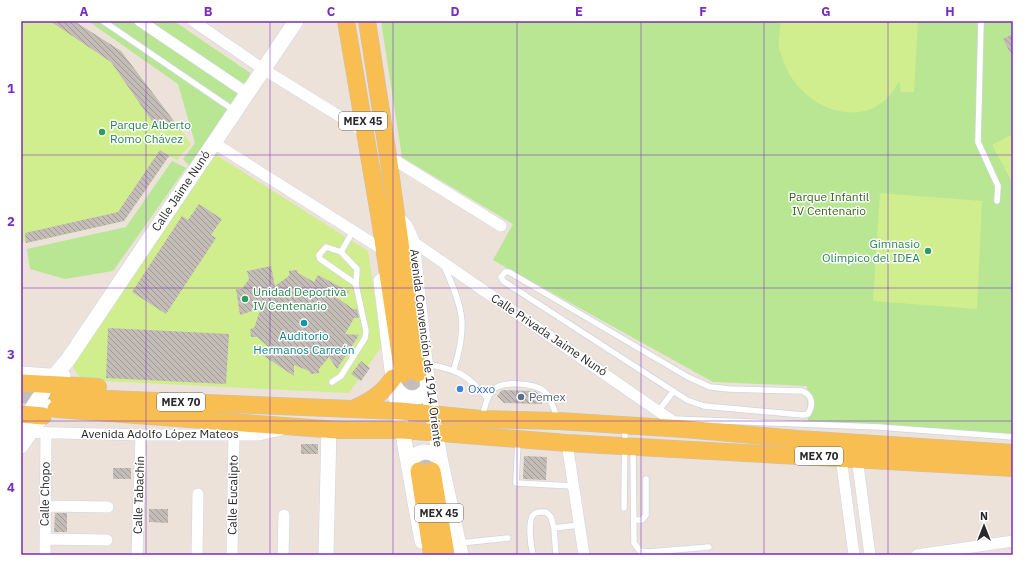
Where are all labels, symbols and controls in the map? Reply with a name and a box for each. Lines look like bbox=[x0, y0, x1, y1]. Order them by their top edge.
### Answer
text: A bbox=[80, 3, 89, 20]
text: B bbox=[204, 3, 213, 20]
text: C bbox=[327, 3, 336, 20]
text: D bbox=[450, 3, 460, 20]
text: E bbox=[575, 3, 583, 20]
text: F bbox=[699, 3, 707, 20]
text: G bbox=[821, 3, 831, 20]
text: H bbox=[945, 3, 955, 20]
text: 1 bbox=[7, 80, 15, 97]
road number: MEX 45 bbox=[339, 112, 387, 130]
place label: Parque Alberto Romo Chávez bbox=[110, 117, 191, 146]
marker: Parque Alberto Romo Chávez bbox=[97, 127, 107, 137]
street label: Calle Jaime Nunó bbox=[148, 147, 213, 234]
park label: Parque Infantil IV Centenario bbox=[789, 189, 869, 218]
text: 2 bbox=[7, 213, 15, 230]
place label: Gimnasio Olímpico del IDEA bbox=[822, 236, 920, 265]
marker: Gimnasio Olímpico del IDEA bbox=[923, 246, 933, 256]
street label: Avenida Convención de 1914 Oriente bbox=[407, 248, 446, 448]
place label: Unidad Deportiva IV Centenario bbox=[253, 284, 347, 313]
street label: Calle Privada Jaime Nunó bbox=[488, 290, 610, 379]
marker: Unidad Deportiva IV Centenario bbox=[240, 294, 250, 304]
marker: Auditorio Hermanos Carreón bbox=[299, 318, 309, 328]
place label: Auditorio Hermanos Carreón bbox=[253, 328, 355, 357]
text: 3 bbox=[7, 346, 15, 363]
place label: Oxxo bbox=[468, 381, 496, 396]
marker: Oxxo bbox=[455, 384, 465, 394]
place label: Pemex bbox=[529, 389, 566, 404]
marker: Pemex bbox=[516, 392, 526, 402]
road number: MEX 70 bbox=[157, 393, 205, 411]
street label: Avenida Adolfo López Mateos bbox=[81, 426, 239, 441]
road number: MEX 70 bbox=[795, 447, 843, 465]
street label: Calle Eucalipto bbox=[224, 455, 241, 535]
street label: Calle Tabachín bbox=[130, 456, 147, 534]
street label: Calle Chopo bbox=[36, 461, 53, 526]
text: 4 bbox=[7, 479, 15, 496]
road number: MEX 45 bbox=[415, 504, 463, 522]
north arrow bbox=[964, 506, 1004, 546]
text: N bbox=[980, 509, 988, 523]

